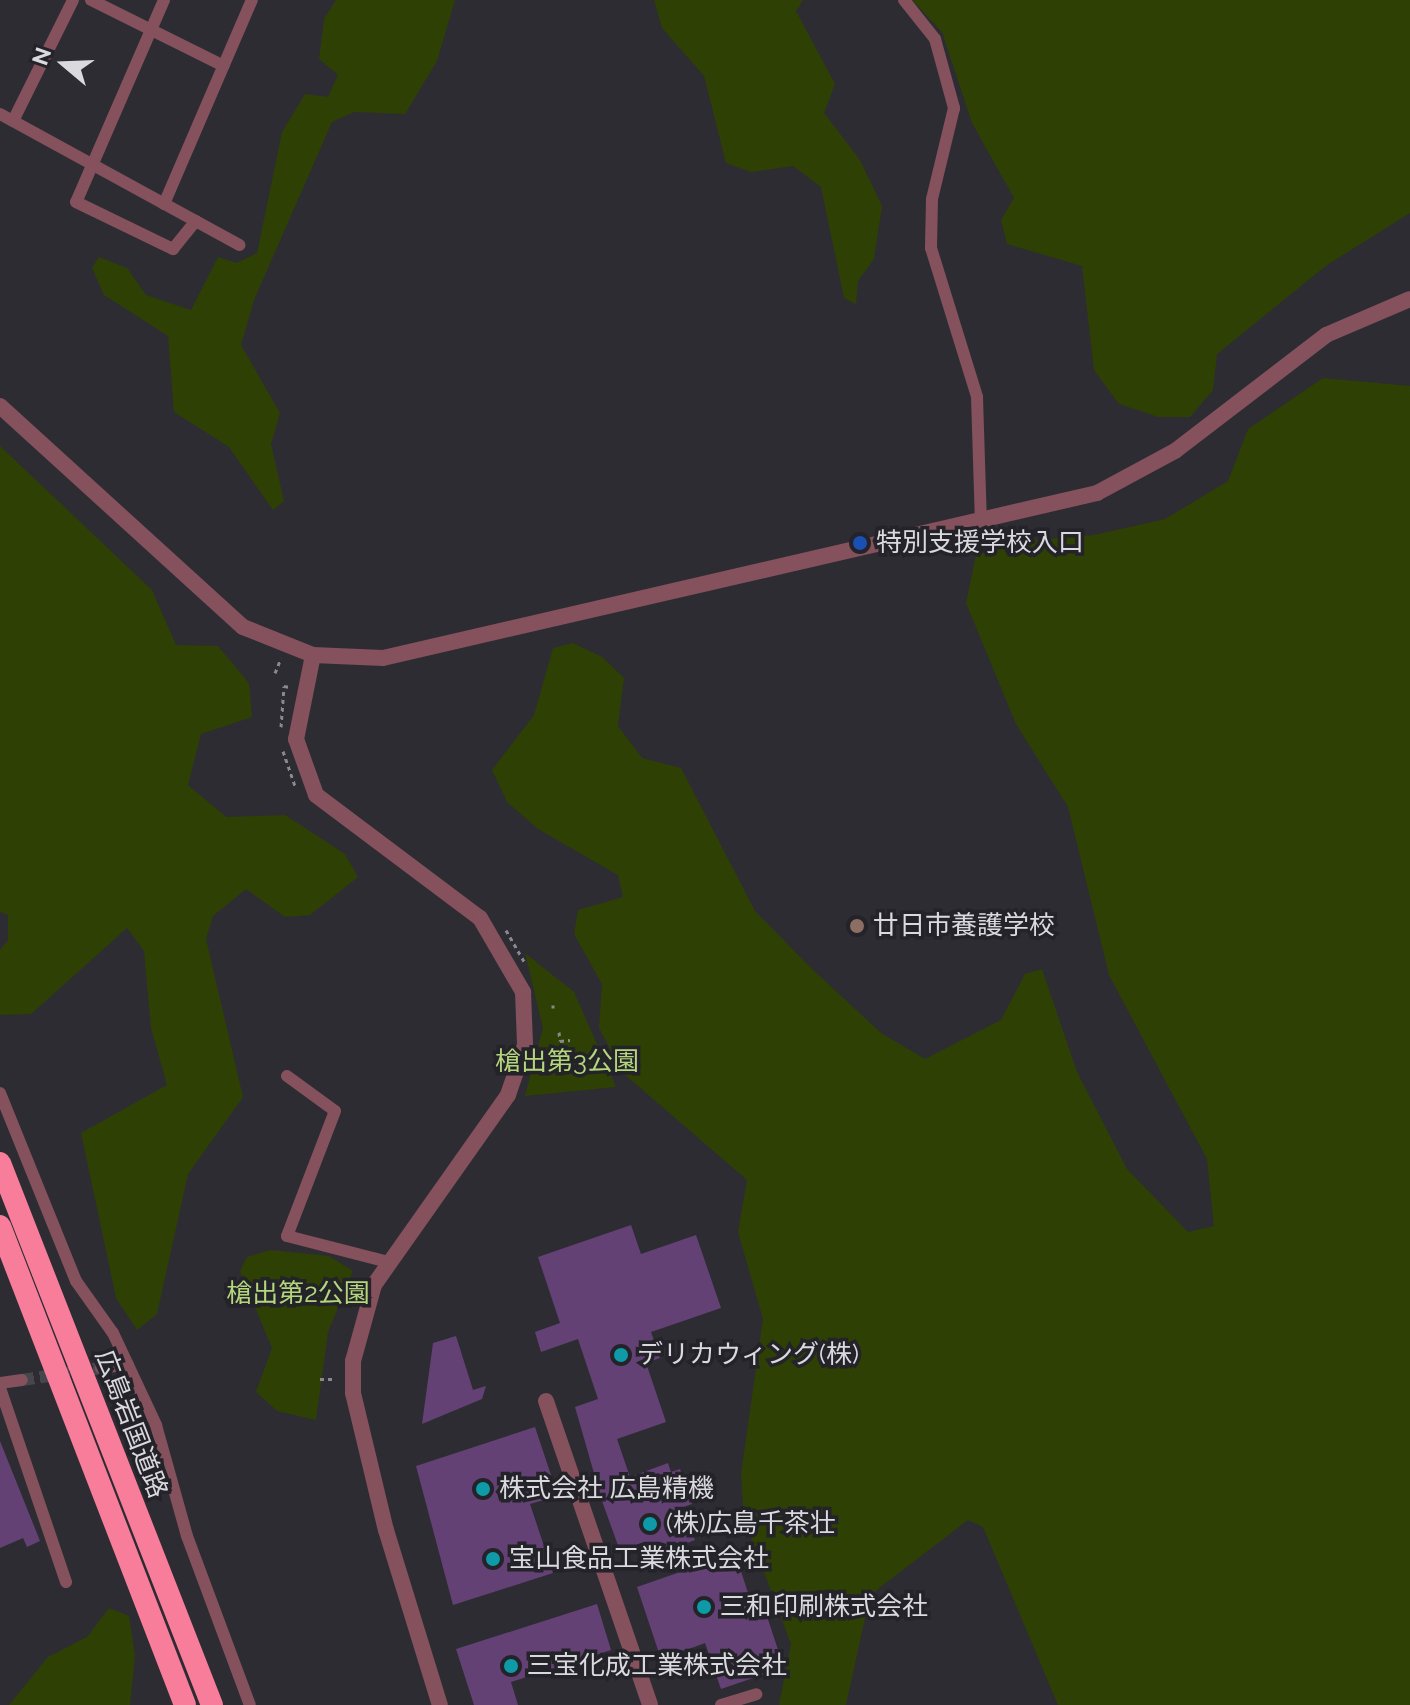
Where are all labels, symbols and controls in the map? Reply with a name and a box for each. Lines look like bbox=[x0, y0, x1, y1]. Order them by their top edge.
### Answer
north arrow bbox=[24, 24, 104, 104]
text: N bbox=[26, 44, 56, 68]
place label: 特別支援学校入口 bbox=[876, 527, 1084, 559]
marker: 特別支援学校入口 bbox=[851, 534, 869, 552]
place label: 廿日市養護学校 bbox=[873, 910, 1055, 942]
marker: 廿日市養護学校 bbox=[848, 917, 866, 935]
park label: 槍出第3公園 bbox=[495, 1046, 639, 1078]
park label: 槍出第2公園 bbox=[226, 1278, 370, 1310]
place label: デリカウィング(株) bbox=[637, 1339, 859, 1371]
street label: 広島岩国道路 bbox=[88, 1346, 174, 1502]
marker: デリカウィング(株) bbox=[612, 1346, 630, 1364]
place label: 株式会社 広島精機 bbox=[499, 1473, 714, 1505]
marker: 株式会社 広島精機 bbox=[474, 1480, 492, 1498]
place label: (株)広島千茶壮 bbox=[666, 1508, 836, 1540]
marker: (株)広島千茶壮 bbox=[641, 1515, 659, 1533]
place label: 宝山食品工業株式会社 bbox=[509, 1543, 769, 1575]
marker: 宝山食品工業株式会社 bbox=[484, 1550, 502, 1568]
place label: 三和印刷株式会社 bbox=[720, 1591, 928, 1623]
marker: 三和印刷株式会社 bbox=[695, 1598, 713, 1616]
place label: 三宝化成工業株式会社 bbox=[527, 1650, 787, 1682]
marker: 三宝化成工業株式会社 bbox=[502, 1657, 520, 1675]

